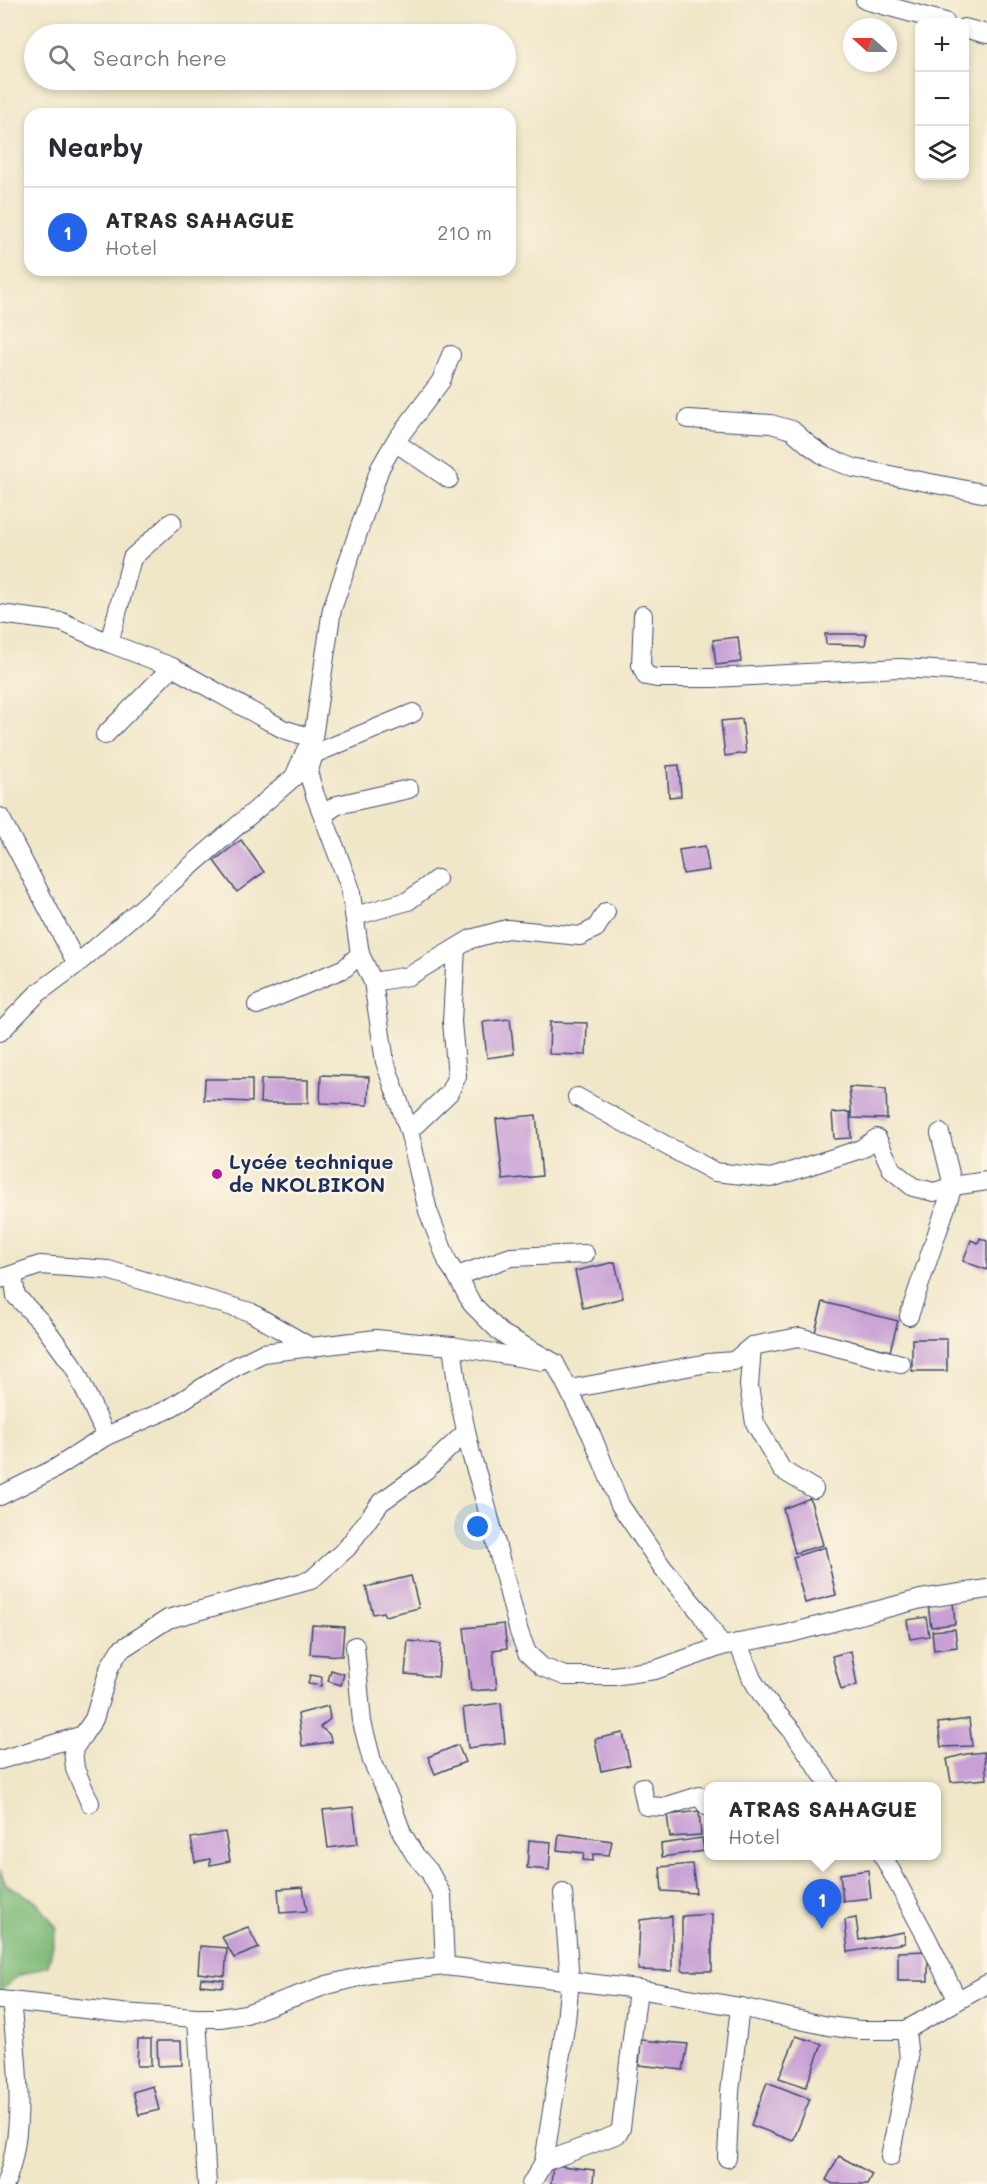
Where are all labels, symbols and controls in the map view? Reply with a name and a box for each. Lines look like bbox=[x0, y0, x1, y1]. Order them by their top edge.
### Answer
north arrow bbox=[843, 18, 897, 72]
map controls bbox=[915, 18, 969, 180]
button: + bbox=[915, 18, 969, 72]
search box bbox=[24, 24, 516, 90]
icon: search bbox=[45, 41, 78, 74]
text: Search here bbox=[93, 43, 227, 72]
button: − bbox=[915, 72, 969, 126]
button: layers bbox=[915, 126, 969, 180]
text: Nearby bbox=[48, 130, 143, 164]
text: ATRAS SAHAGUE bbox=[105, 205, 294, 234]
text: 1 bbox=[63, 219, 72, 245]
text: 210 m bbox=[437, 219, 492, 245]
text: Hotel bbox=[105, 234, 157, 260]
place label: Lycée technique de NKOLBIKON bbox=[229, 1148, 393, 1197]
marker: Lycée technique de NKOLBIKON bbox=[210, 1167, 224, 1181]
your location bbox=[463, 1512, 492, 1541]
popup bbox=[704, 1782, 941, 1860]
text: ATRAS SAHAGUE bbox=[728, 1794, 917, 1823]
text: Hotel bbox=[728, 1823, 780, 1849]
pin: 1 bbox=[802, 1880, 842, 1929]

